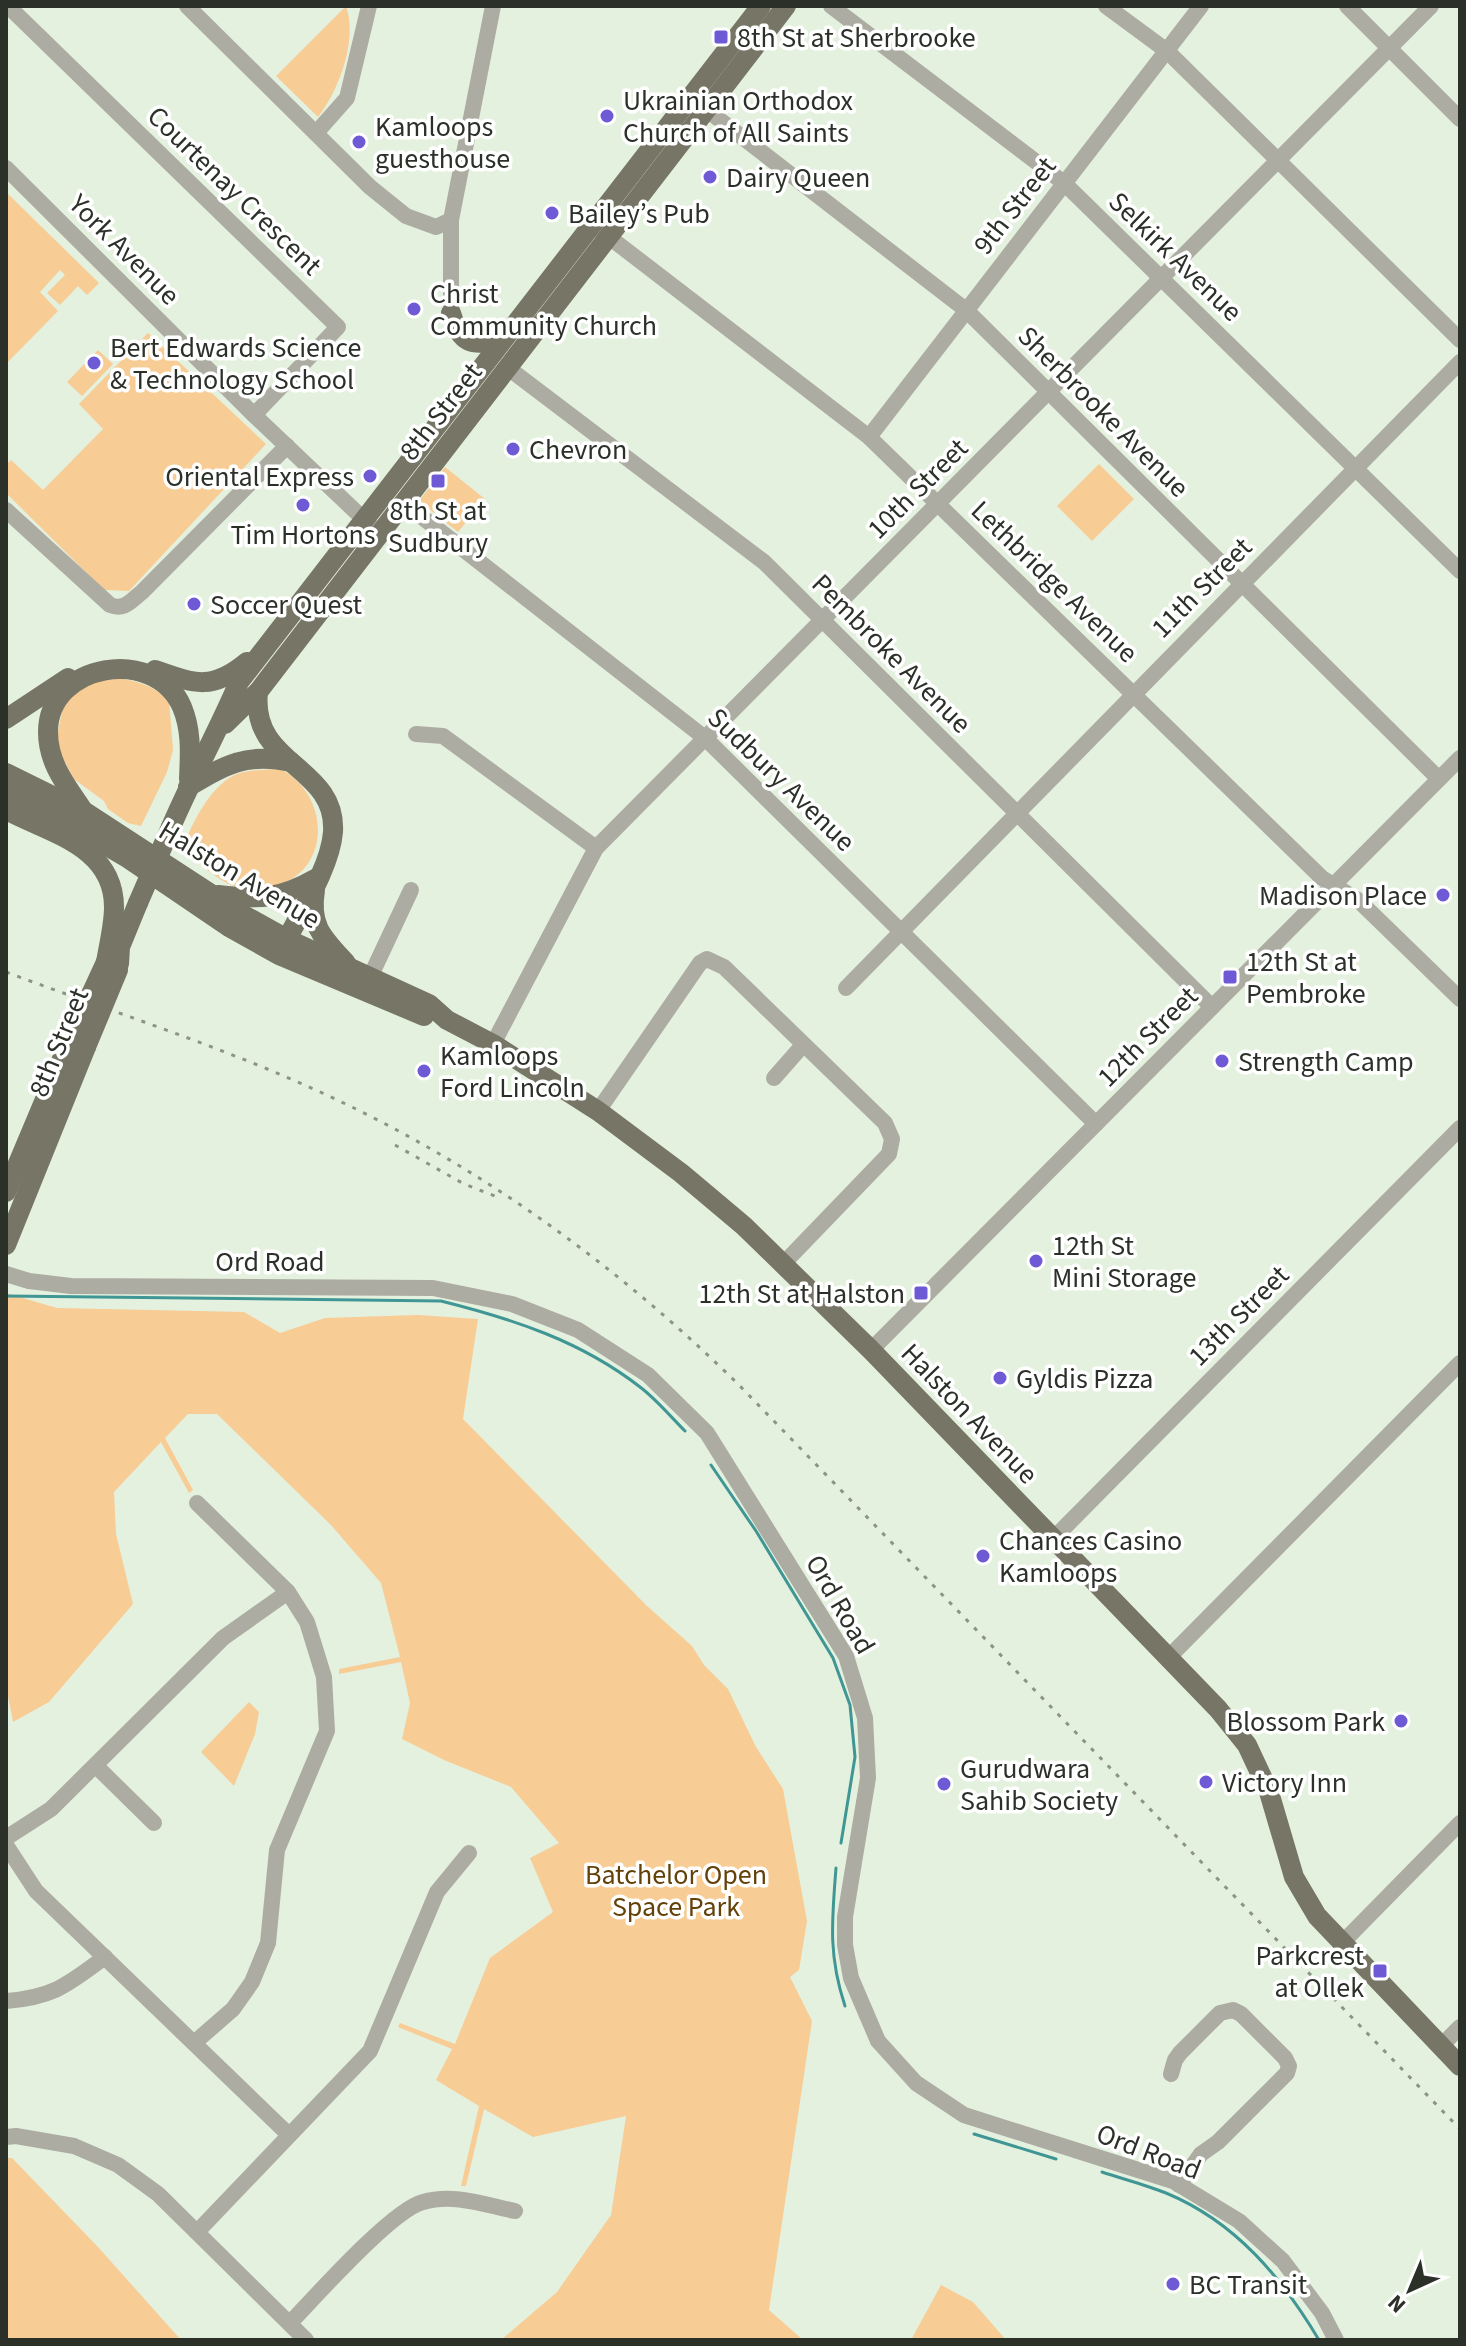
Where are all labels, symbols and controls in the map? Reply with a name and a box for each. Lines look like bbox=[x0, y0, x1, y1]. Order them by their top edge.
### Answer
place label: 8th St at Sherbrooke bbox=[737, 18, 976, 58]
marker: 8th St at Sherbrooke bbox=[712, 28, 730, 46]
place label: Ukrainian Orthodox Church of All Saints bbox=[623, 81, 854, 153]
street label: Courtenay Crescent bbox=[138, 97, 331, 285]
place label: Kamloops guesthouse bbox=[375, 107, 510, 179]
marker: Ukrainian Orthodox Church of All Saints bbox=[598, 107, 616, 125]
marker: Kamloops guesthouse bbox=[350, 133, 368, 151]
street label: 9th Street bbox=[964, 148, 1066, 263]
place label: Dairy Queen bbox=[726, 158, 870, 198]
marker: Dairy Queen bbox=[701, 168, 719, 186]
street label: Selkirk Avenue bbox=[1099, 183, 1251, 331]
street label: York Avenue bbox=[59, 184, 189, 314]
place label: Bailey’s Pub bbox=[568, 194, 710, 234]
marker: Bailey’s Pub bbox=[543, 204, 561, 222]
place label: Christ Community Church bbox=[430, 274, 657, 346]
marker: Christ Community Church bbox=[405, 300, 423, 318]
street label: Sherbrooke Avenue bbox=[1008, 317, 1198, 507]
place label: Bert Edwards Science & Technology School bbox=[110, 328, 361, 400]
marker: Bert Edwards Science & Technology School bbox=[85, 354, 103, 372]
street label: 8th Street bbox=[390, 354, 492, 469]
street label: 10th Street bbox=[858, 429, 978, 548]
place label: Chevron bbox=[529, 430, 627, 470]
marker: Chevron bbox=[504, 440, 522, 458]
place label: Oriental Express bbox=[165, 457, 354, 497]
marker: Oriental Express bbox=[361, 467, 379, 485]
marker: 8th St at Sudbury bbox=[429, 472, 447, 490]
place label: 8th St at Sudbury bbox=[388, 491, 488, 563]
street label: Lethbridge Avenue bbox=[962, 491, 1147, 672]
marker: Tim Hortons bbox=[294, 496, 312, 514]
place label: Tim Hortons bbox=[230, 515, 376, 555]
street label: 11th Street bbox=[1142, 528, 1262, 647]
street label: Pembroke Avenue bbox=[802, 565, 980, 743]
place label: Soccer Quest bbox=[210, 585, 363, 625]
marker: Soccer Quest bbox=[185, 595, 203, 613]
street label: Sudbury Avenue bbox=[698, 699, 864, 861]
street label: Halston Avenue bbox=[151, 811, 328, 939]
place label: Madison Place bbox=[1259, 876, 1427, 916]
marker: Madison Place bbox=[1434, 886, 1452, 904]
place label: 12th St at Pembroke bbox=[1246, 942, 1366, 1014]
marker: 12th St at Pembroke bbox=[1221, 968, 1239, 986]
street label: 12th Street bbox=[1088, 977, 1208, 1096]
street label: 8th Street bbox=[19, 981, 99, 1103]
place label: Kamloops Ford Lincoln bbox=[440, 1036, 585, 1108]
place label: Strength Camp bbox=[1238, 1042, 1414, 1082]
marker: Strength Camp bbox=[1213, 1052, 1231, 1070]
marker: Kamloops Ford Lincoln bbox=[415, 1062, 433, 1080]
place label: 12th St Mini Storage bbox=[1052, 1226, 1196, 1298]
street label: Ord Road bbox=[215, 1242, 325, 1282]
marker: 12th St Mini Storage bbox=[1027, 1252, 1045, 1270]
street label: 13th Street bbox=[1179, 1256, 1299, 1375]
place label: 12th St at Halston bbox=[698, 1274, 905, 1314]
marker: 12th St at Halston bbox=[912, 1284, 930, 1302]
street label: Halston Avenue bbox=[892, 1334, 1047, 1493]
place label: Gyldis Pizza bbox=[1016, 1359, 1153, 1399]
marker: Gyldis Pizza bbox=[991, 1369, 1009, 1387]
place label: Chances Casino Kamloops bbox=[999, 1521, 1182, 1593]
street label: Ord Road bbox=[795, 1547, 885, 1662]
marker: Chances Casino Kamloops bbox=[974, 1547, 992, 1565]
place label: Blossom Park bbox=[1226, 1702, 1385, 1742]
marker: Blossom Park bbox=[1392, 1712, 1410, 1730]
place label: Gurudwara Sahib Society bbox=[960, 1749, 1118, 1821]
place label: Victory Inn bbox=[1222, 1763, 1347, 1803]
marker: Victory Inn bbox=[1197, 1773, 1215, 1791]
marker: Gurudwara Sahib Society bbox=[935, 1775, 953, 1793]
park label: Batchelor Open Space Park bbox=[585, 1855, 767, 1927]
place label: Parkcrest at Ollek bbox=[1255, 1936, 1365, 2008]
marker: Parkcrest at Ollek bbox=[1371, 1962, 1389, 1980]
street label: Ord Road bbox=[1090, 2114, 1207, 2190]
north arrow bbox=[1370, 2250, 1450, 2330]
place label: BC Transit bbox=[1189, 2265, 1308, 2305]
marker: BC Transit bbox=[1164, 2275, 1182, 2293]
text: N bbox=[1380, 2287, 1413, 2320]

